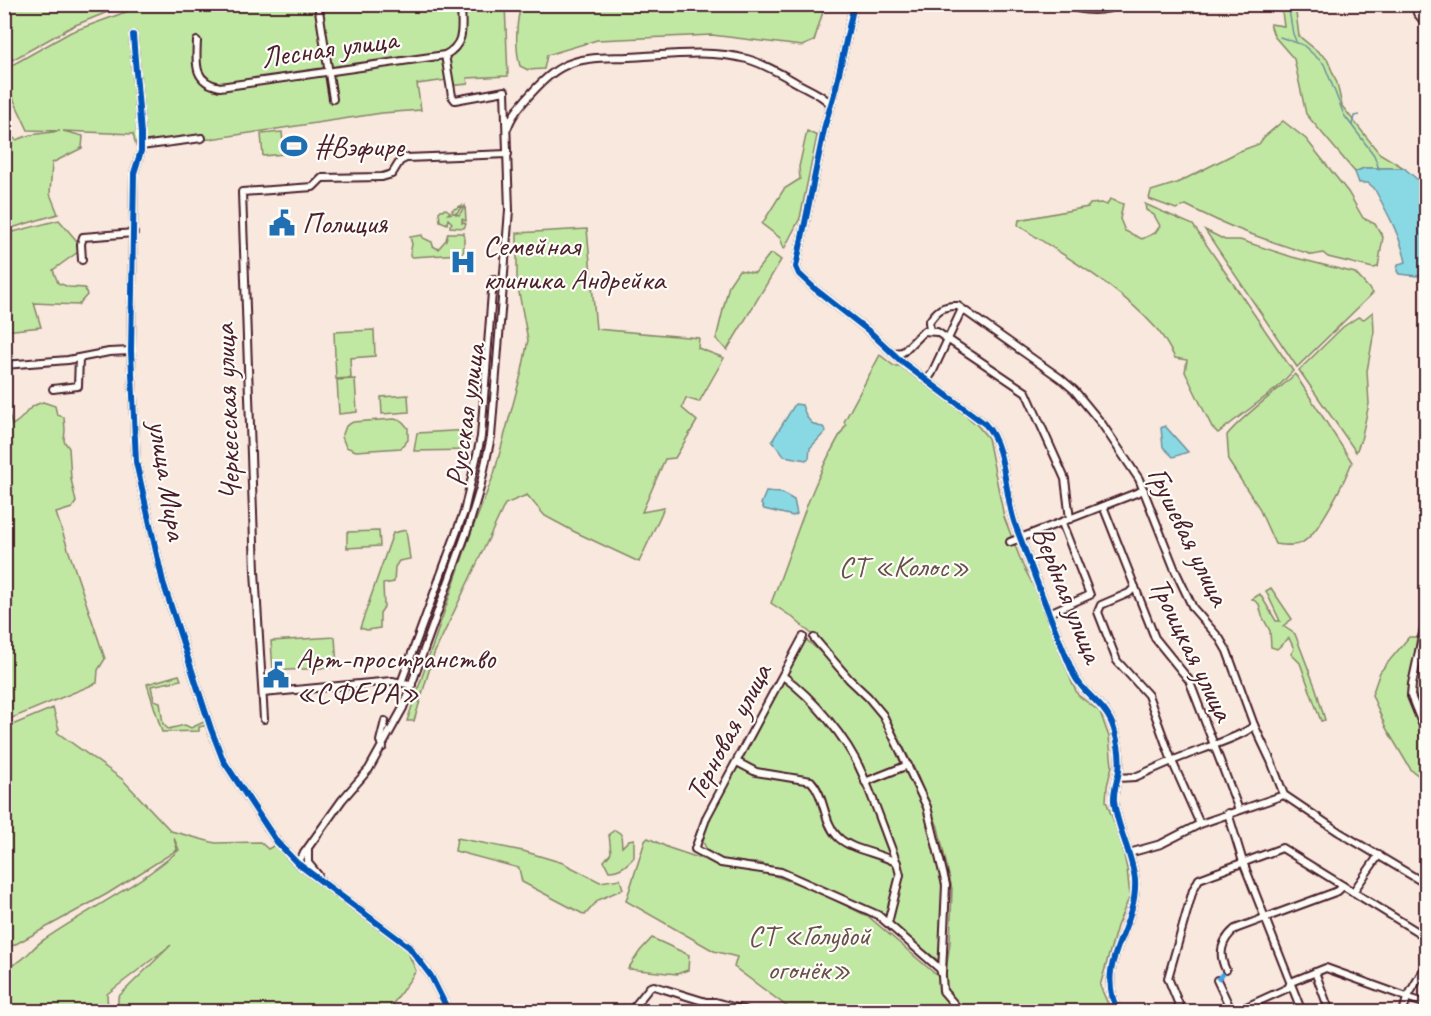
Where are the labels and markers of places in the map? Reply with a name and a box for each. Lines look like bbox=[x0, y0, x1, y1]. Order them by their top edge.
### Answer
place label: #Вэфире bbox=[314, 127, 406, 165]
sports icon: #Вэфире bbox=[279, 131, 309, 161]
place label: Полиция bbox=[302, 204, 388, 242]
public building icon: Полиция bbox=[267, 208, 297, 238]
place label: Семейная клиника Андрейка bbox=[483, 226, 667, 298]
hospital icon: Семейная клиника Андрейка bbox=[448, 247, 478, 277]
place label: Арт-пространство «СФЕРА» bbox=[296, 639, 497, 711]
public building icon: Арт-пространство «СФЕРА» bbox=[261, 660, 291, 690]

